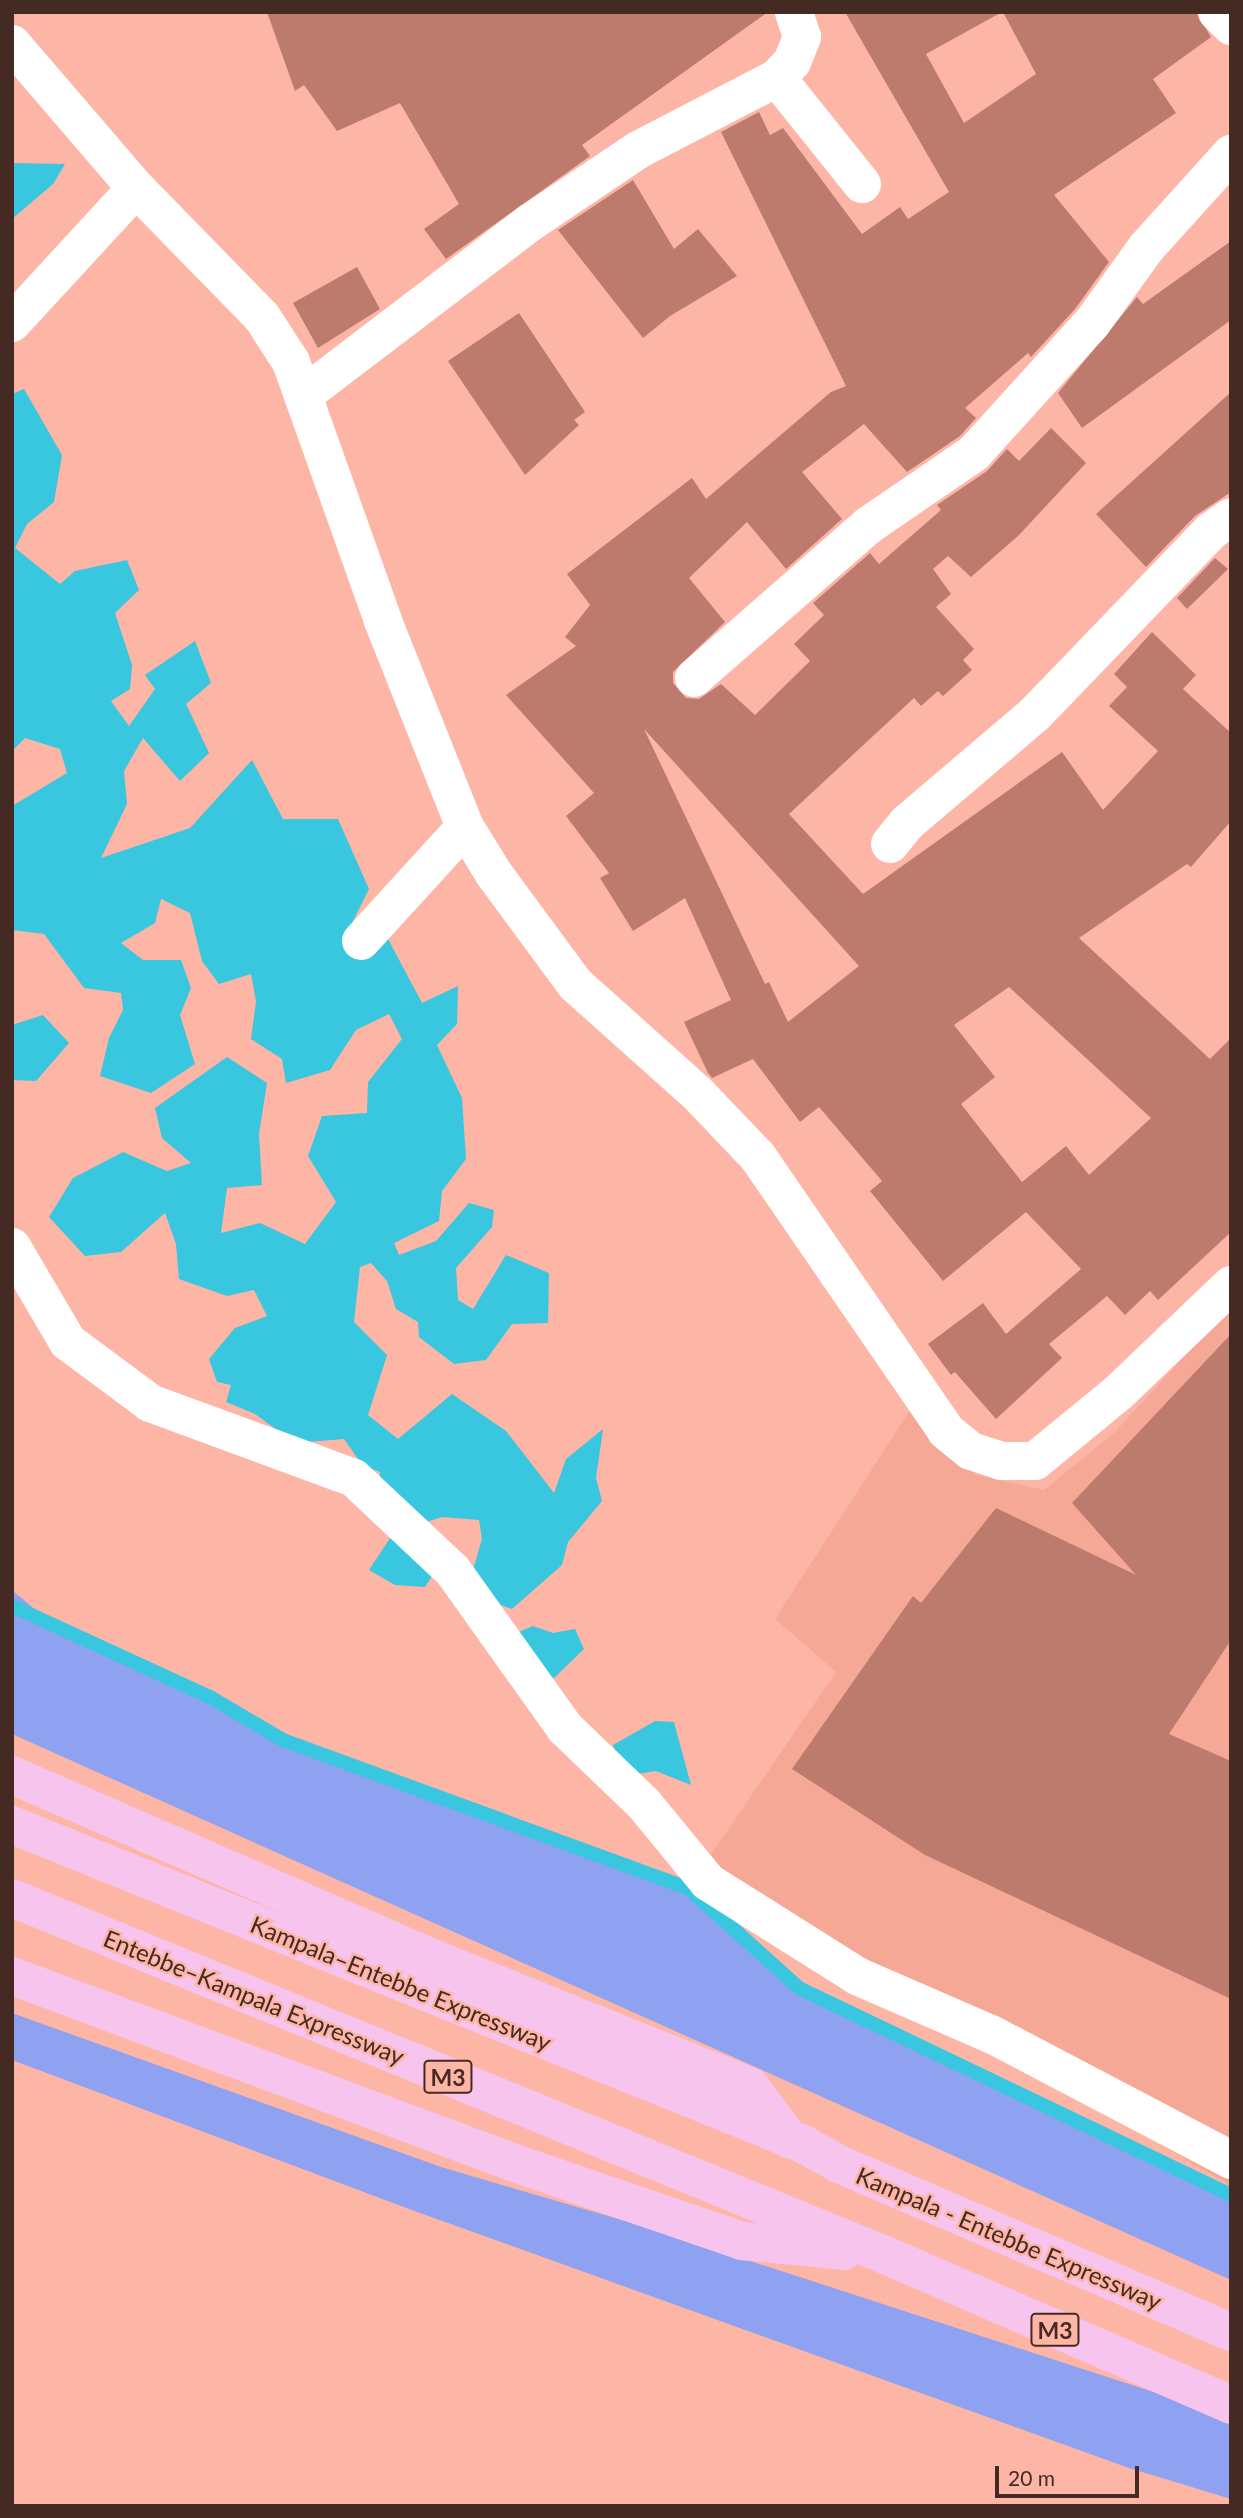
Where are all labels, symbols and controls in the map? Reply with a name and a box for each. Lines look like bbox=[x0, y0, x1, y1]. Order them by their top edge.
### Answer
street label: Kampala–Entebbe Expressway bbox=[246, 1909, 556, 2057]
street label: Entebbe–Kampala Expressway bbox=[99, 1923, 409, 2071]
road number: M3 bbox=[422, 2058, 474, 2096]
street label: Kampala - Entebbe Expressway bbox=[852, 2160, 1166, 2316]
road number: M3 bbox=[1029, 2310, 1081, 2350]
scale bar bbox=[998, 2452, 1142, 2496]
text: 20 m bbox=[1008, 2465, 1055, 2490]

